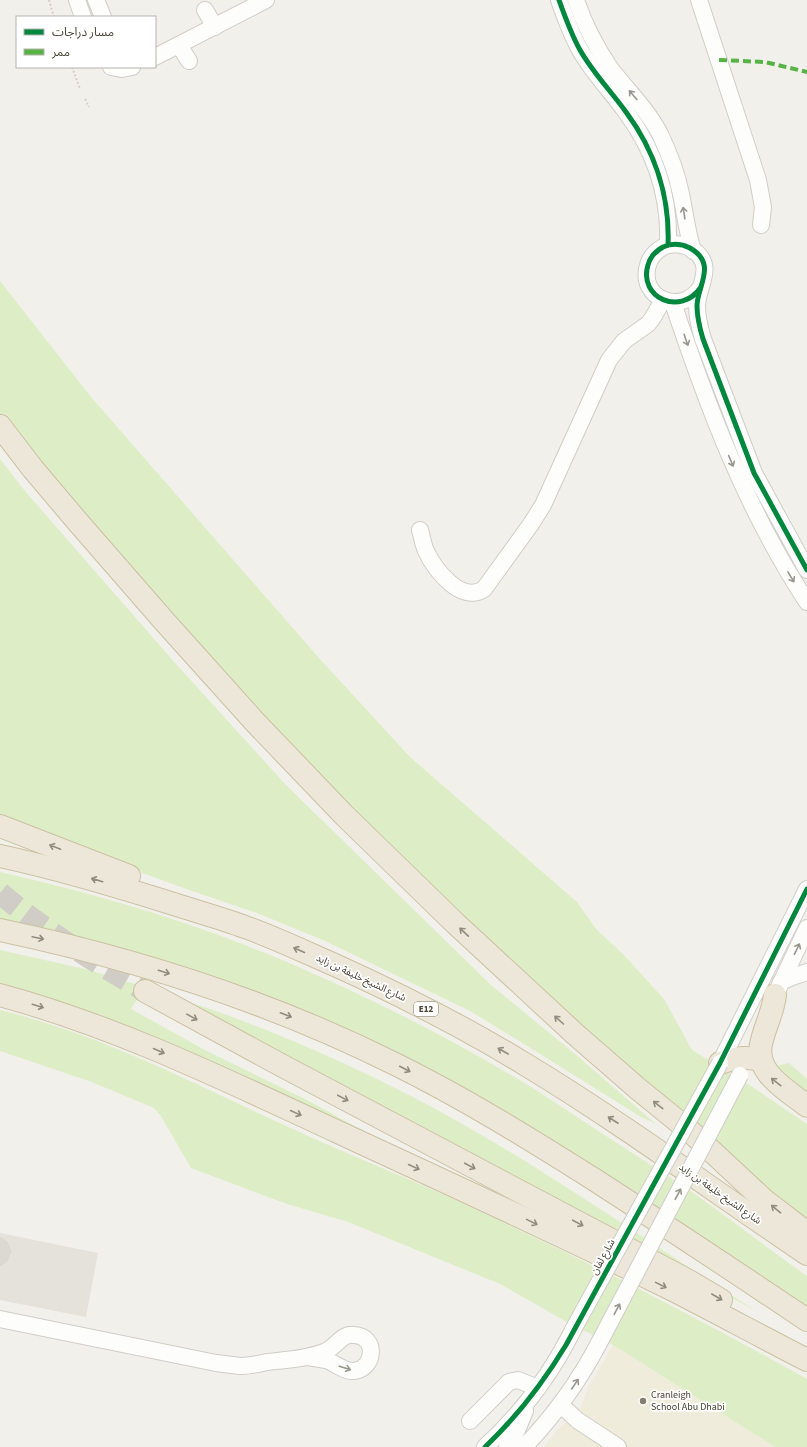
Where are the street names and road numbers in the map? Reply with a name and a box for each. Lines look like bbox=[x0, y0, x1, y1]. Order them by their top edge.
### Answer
street label: شارع الشيخ خليفة بن زايد bbox=[314, 951, 408, 1005]
road number: E12 bbox=[414, 1002, 438, 1016]
street label: شارع الشيخ خليفة بن زايد bbox=[676, 1160, 764, 1228]
street label: شارع لفان bbox=[587, 1237, 619, 1277]

